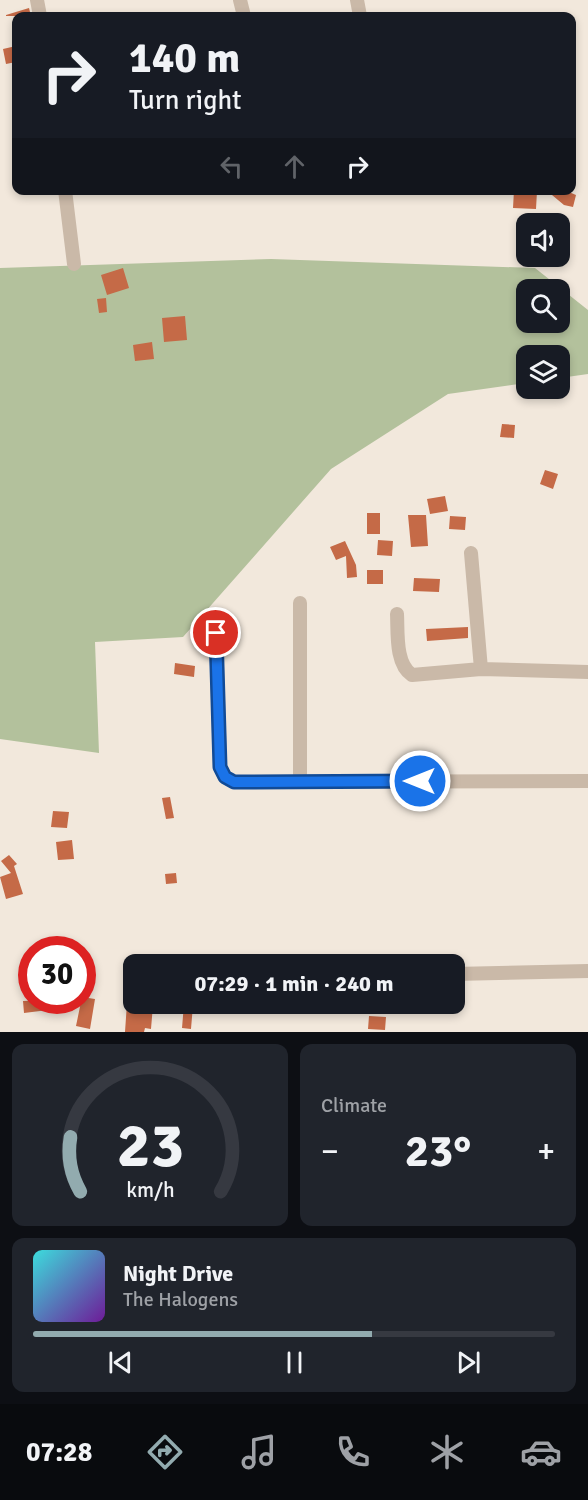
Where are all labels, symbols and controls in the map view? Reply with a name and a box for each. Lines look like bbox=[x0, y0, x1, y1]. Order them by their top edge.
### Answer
text: 140 m bbox=[129, 33, 240, 84]
icon: right bbox=[30, 36, 108, 114]
text: Turn right bbox=[129, 84, 242, 117]
icon: left bbox=[215, 150, 248, 183]
icon: ahead bbox=[278, 150, 311, 183]
icon: right bbox=[341, 150, 374, 183]
map controls bbox=[516, 213, 570, 399]
button: sound bbox=[516, 213, 570, 267]
button: search bbox=[516, 279, 570, 333]
button: layers bbox=[516, 345, 570, 399]
pin bbox=[190, 607, 241, 658]
icon: arrive bbox=[199, 616, 232, 649]
position arrow bbox=[388, 749, 452, 813]
speed limit sign: 30 bbox=[18, 936, 96, 1014]
text: 07:29 · 1 min · 240 m bbox=[194, 970, 394, 997]
text: Climate bbox=[321, 1093, 387, 1118]
text: 23 bbox=[116, 1107, 184, 1184]
text: 23° bbox=[405, 1124, 471, 1179]
text: − bbox=[321, 1131, 339, 1172]
text: + bbox=[537, 1131, 555, 1172]
text: km/h bbox=[126, 1177, 174, 1203]
text: Night Drive bbox=[123, 1260, 233, 1287]
text: The Halogens bbox=[123, 1287, 238, 1312]
icon: previous bbox=[104, 1346, 137, 1379]
icon: pause bbox=[278, 1346, 311, 1379]
icon: next bbox=[452, 1346, 485, 1379]
icon: directions bbox=[144, 1431, 186, 1473]
icon: music bbox=[238, 1431, 280, 1473]
icon: phone bbox=[332, 1431, 374, 1473]
icon: climate bbox=[426, 1431, 468, 1473]
icon: car bbox=[520, 1431, 562, 1473]
text: 07:28 bbox=[26, 1436, 92, 1469]

